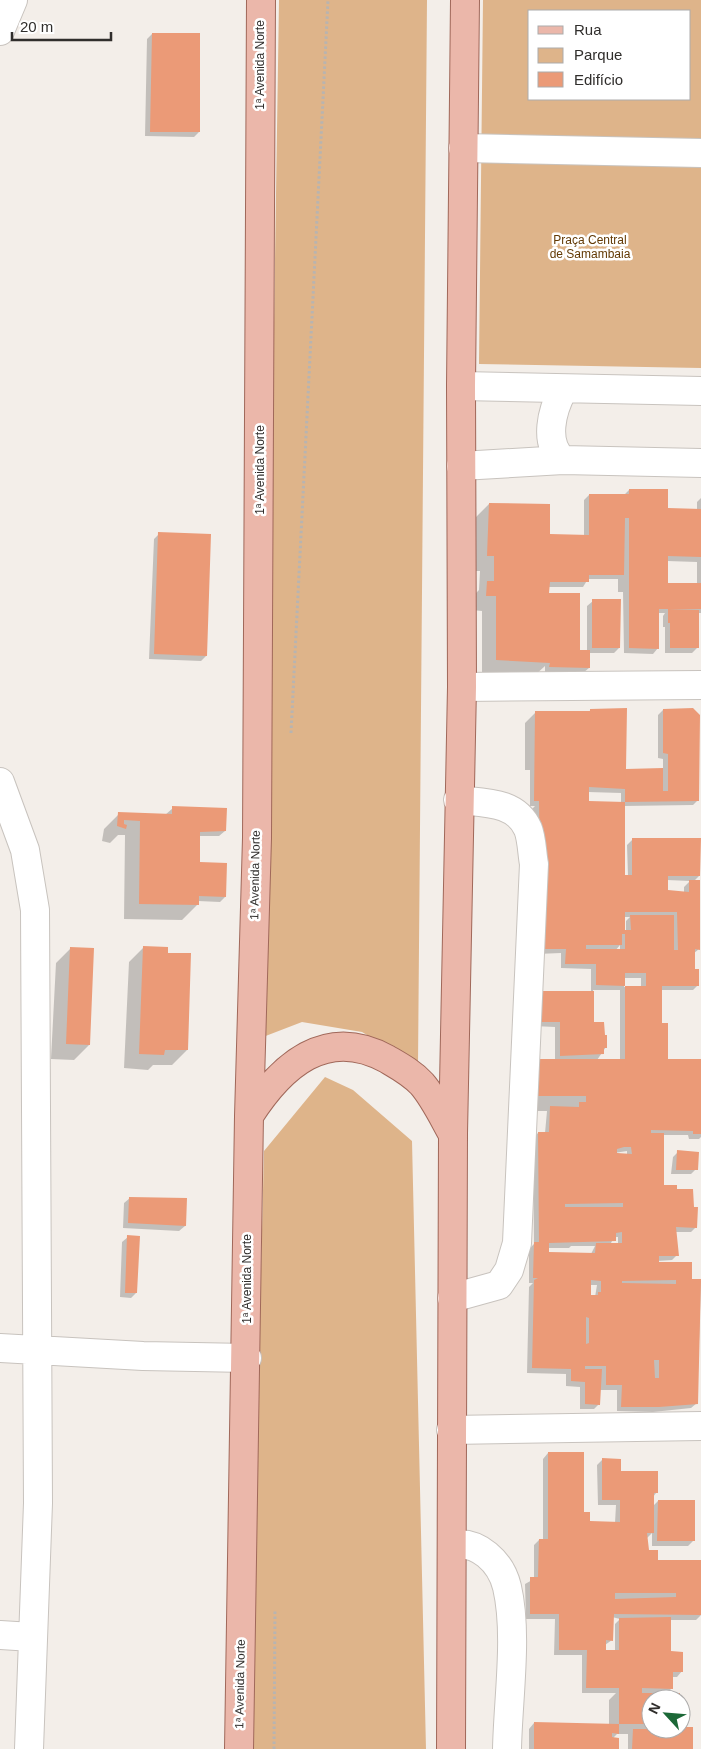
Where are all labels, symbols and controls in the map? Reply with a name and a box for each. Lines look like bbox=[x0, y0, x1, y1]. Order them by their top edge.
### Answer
scale bar bbox=[12, 10, 111, 42]
legend bbox=[528, 10, 691, 100]
text: 20 m bbox=[20, 18, 53, 35]
street label: 1ᵃ Avenida Norte bbox=[253, 20, 267, 110]
text: Rua bbox=[574, 21, 602, 38]
text: Parque bbox=[574, 46, 622, 63]
text: Edifício bbox=[574, 71, 623, 88]
park label: Praça Central de Samambaia bbox=[550, 233, 631, 261]
street label: 1ᵃ Avenida Norte bbox=[253, 425, 267, 515]
street label: 1ᵃ Avenida Norte bbox=[247, 830, 263, 920]
street label: 1ᵃ Avenida Norte bbox=[240, 1234, 254, 1324]
street label: 1ᵃ Avenida Norte bbox=[232, 1639, 248, 1729]
north arrow bbox=[641, 1689, 691, 1739]
text: N bbox=[645, 1700, 664, 1716]

